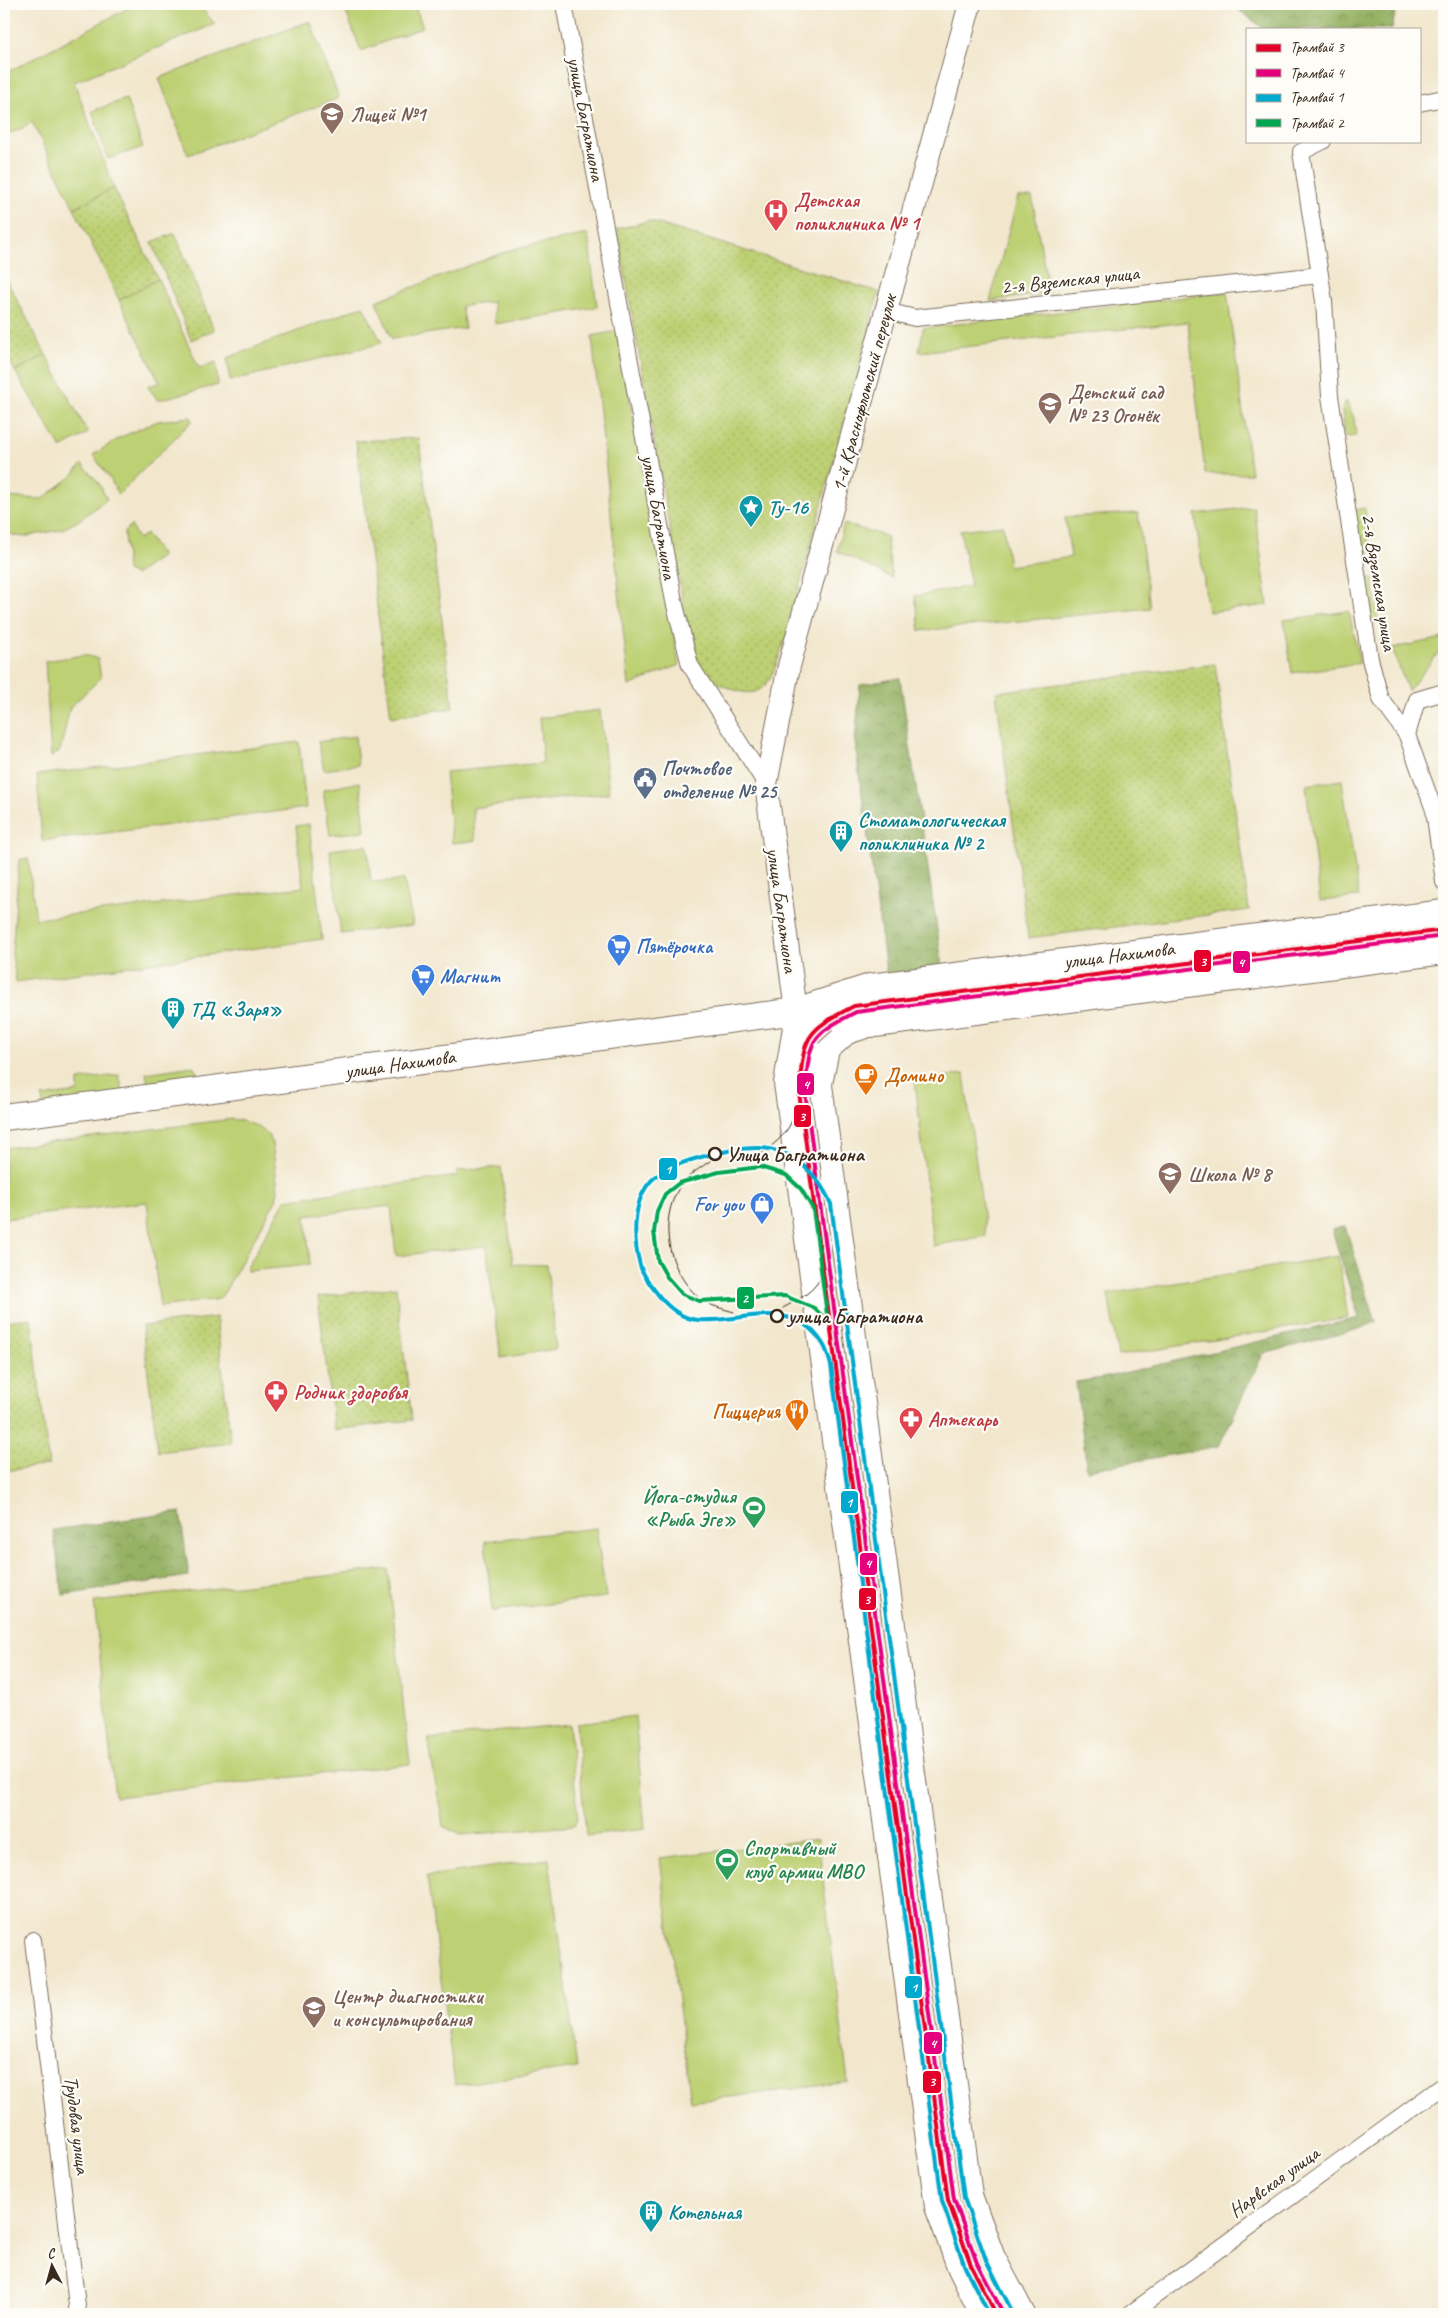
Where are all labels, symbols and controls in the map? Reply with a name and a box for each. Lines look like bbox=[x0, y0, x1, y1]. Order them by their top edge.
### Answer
legend bbox=[1246, 28, 1420, 142]
text: Трамвай 3 bbox=[1290, 38, 1345, 57]
street label: улица Багратиона bbox=[562, 54, 611, 185]
text: Трамвай 4 bbox=[1290, 64, 1345, 83]
text: Трамвай 1 bbox=[1290, 88, 1345, 107]
school or university icon: Лицей №1 bbox=[319, 101, 345, 135]
place label: Лицей №1 bbox=[350, 102, 428, 127]
text: Трамвай 2 bbox=[1290, 114, 1345, 133]
place label: Детская поликлиника № 1 bbox=[794, 188, 921, 236]
hospital icon: Детская поликлиника № 1 bbox=[763, 198, 789, 232]
street label: 2-я Вяземская улица bbox=[1000, 260, 1142, 301]
street label: 1-й Краснофлотский переулок bbox=[826, 290, 903, 494]
place label: Детский сад № 23 Огонёк bbox=[1068, 380, 1165, 428]
school or university icon: Детский сад № 23 Огонёк bbox=[1037, 391, 1063, 425]
street label: улица Багратиона bbox=[636, 452, 683, 583]
place icon: Ту-16 bbox=[738, 494, 764, 528]
place label: Ту-16 bbox=[768, 495, 809, 520]
street label: 2-я Вяземская улица bbox=[1355, 512, 1402, 654]
place label: Почтовое отделение № 25 bbox=[662, 756, 779, 804]
public building icon: Почтовое отделение № 25 bbox=[632, 766, 658, 800]
place label: Стоматологическая поликлиника № 2 bbox=[858, 808, 1007, 856]
building icon: Стоматологическая поликлиника № 2 bbox=[828, 819, 854, 853]
street label: улица Багратиона bbox=[761, 845, 803, 976]
supermarket icon: Пятёрочка bbox=[606, 933, 632, 967]
place label: Пятёрочка bbox=[636, 934, 714, 959]
street label: улица Нахимова bbox=[1061, 936, 1177, 974]
line badge: 3 bbox=[1193, 949, 1212, 973]
line badge: 4 bbox=[1232, 950, 1251, 974]
text: 3 bbox=[1200, 953, 1208, 970]
text: 4 bbox=[1238, 954, 1246, 971]
supermarket icon: Магнит bbox=[410, 963, 436, 997]
place label: Магнит bbox=[440, 964, 501, 989]
building icon: ТД «Заря» bbox=[160, 996, 186, 1030]
place label: ТД «Заря» bbox=[190, 997, 283, 1022]
street label: улица Нахимова bbox=[342, 1044, 458, 1084]
cafe icon: Домино bbox=[853, 1062, 879, 1096]
place label: Домино bbox=[884, 1063, 944, 1088]
line badge: 4 bbox=[796, 1072, 815, 1096]
text: 4 bbox=[803, 1076, 811, 1093]
line badge: 3 bbox=[793, 1104, 812, 1128]
text: 3 bbox=[799, 1108, 807, 1125]
place label: Улица Багратиона bbox=[726, 1142, 866, 1167]
marker: Улица Багратиона bbox=[708, 1147, 722, 1161]
line badge: 1 bbox=[658, 1157, 678, 1181]
text: 1 bbox=[665, 1161, 673, 1178]
school or university icon: Школа № 8 bbox=[1157, 1161, 1183, 1195]
place label: Школа № 8 bbox=[1188, 1162, 1274, 1187]
shop icon: For you bbox=[749, 1191, 775, 1225]
place label: For you bbox=[694, 1192, 746, 1218]
line badge: 2 bbox=[736, 1286, 755, 1310]
text: 2 bbox=[742, 1290, 750, 1307]
place label: улица Багратиона bbox=[786, 1304, 923, 1329]
marker: улица Багратиона bbox=[770, 1309, 784, 1323]
pharmacy icon: Родник здоровья bbox=[263, 1379, 289, 1413]
place label: Родник здоровья bbox=[294, 1380, 409, 1406]
restaurant icon: Пиццерия bbox=[784, 1398, 810, 1432]
place label: Пиццерия bbox=[712, 1399, 782, 1424]
pharmacy icon: Аптекарь bbox=[898, 1406, 924, 1440]
place label: Аптекарь bbox=[928, 1407, 999, 1432]
place label: Йога-студия «Рыба Эге» bbox=[643, 1484, 737, 1532]
line badge: 1 bbox=[840, 1490, 859, 1514]
text: 1 bbox=[846, 1494, 854, 1511]
sports icon: Йога-студия «Рыба Эге» bbox=[741, 1495, 767, 1529]
line badge: 4 bbox=[859, 1552, 878, 1576]
text: 4 bbox=[865, 1555, 873, 1572]
line badge: 3 bbox=[858, 1587, 877, 1611]
text: 3 bbox=[864, 1591, 872, 1608]
place label: Спортивный клуб армии МВО bbox=[744, 1836, 865, 1884]
sports icon: Спортивный клуб армии МВО bbox=[714, 1847, 740, 1881]
line badge: 1 bbox=[904, 1975, 923, 1999]
text: 1 bbox=[911, 1979, 919, 1996]
place label: Центр диагностики и консультирования bbox=[332, 1984, 485, 2032]
school or university icon: Центр диагностики и консультирования bbox=[301, 1995, 327, 2029]
line badge: 4 bbox=[923, 2031, 943, 2055]
text: 4 bbox=[930, 2035, 938, 2052]
line badge: 3 bbox=[922, 2070, 942, 2094]
text: 3 bbox=[929, 2073, 937, 2090]
street label: Трудовая улица bbox=[59, 2075, 96, 2177]
street label: Нарвская улица bbox=[1224, 2140, 1326, 2223]
building icon: Котельная bbox=[638, 2199, 664, 2233]
place label: Котельная bbox=[668, 2200, 743, 2225]
north arrow bbox=[28, 2240, 78, 2290]
text: С bbox=[46, 2245, 57, 2262]

